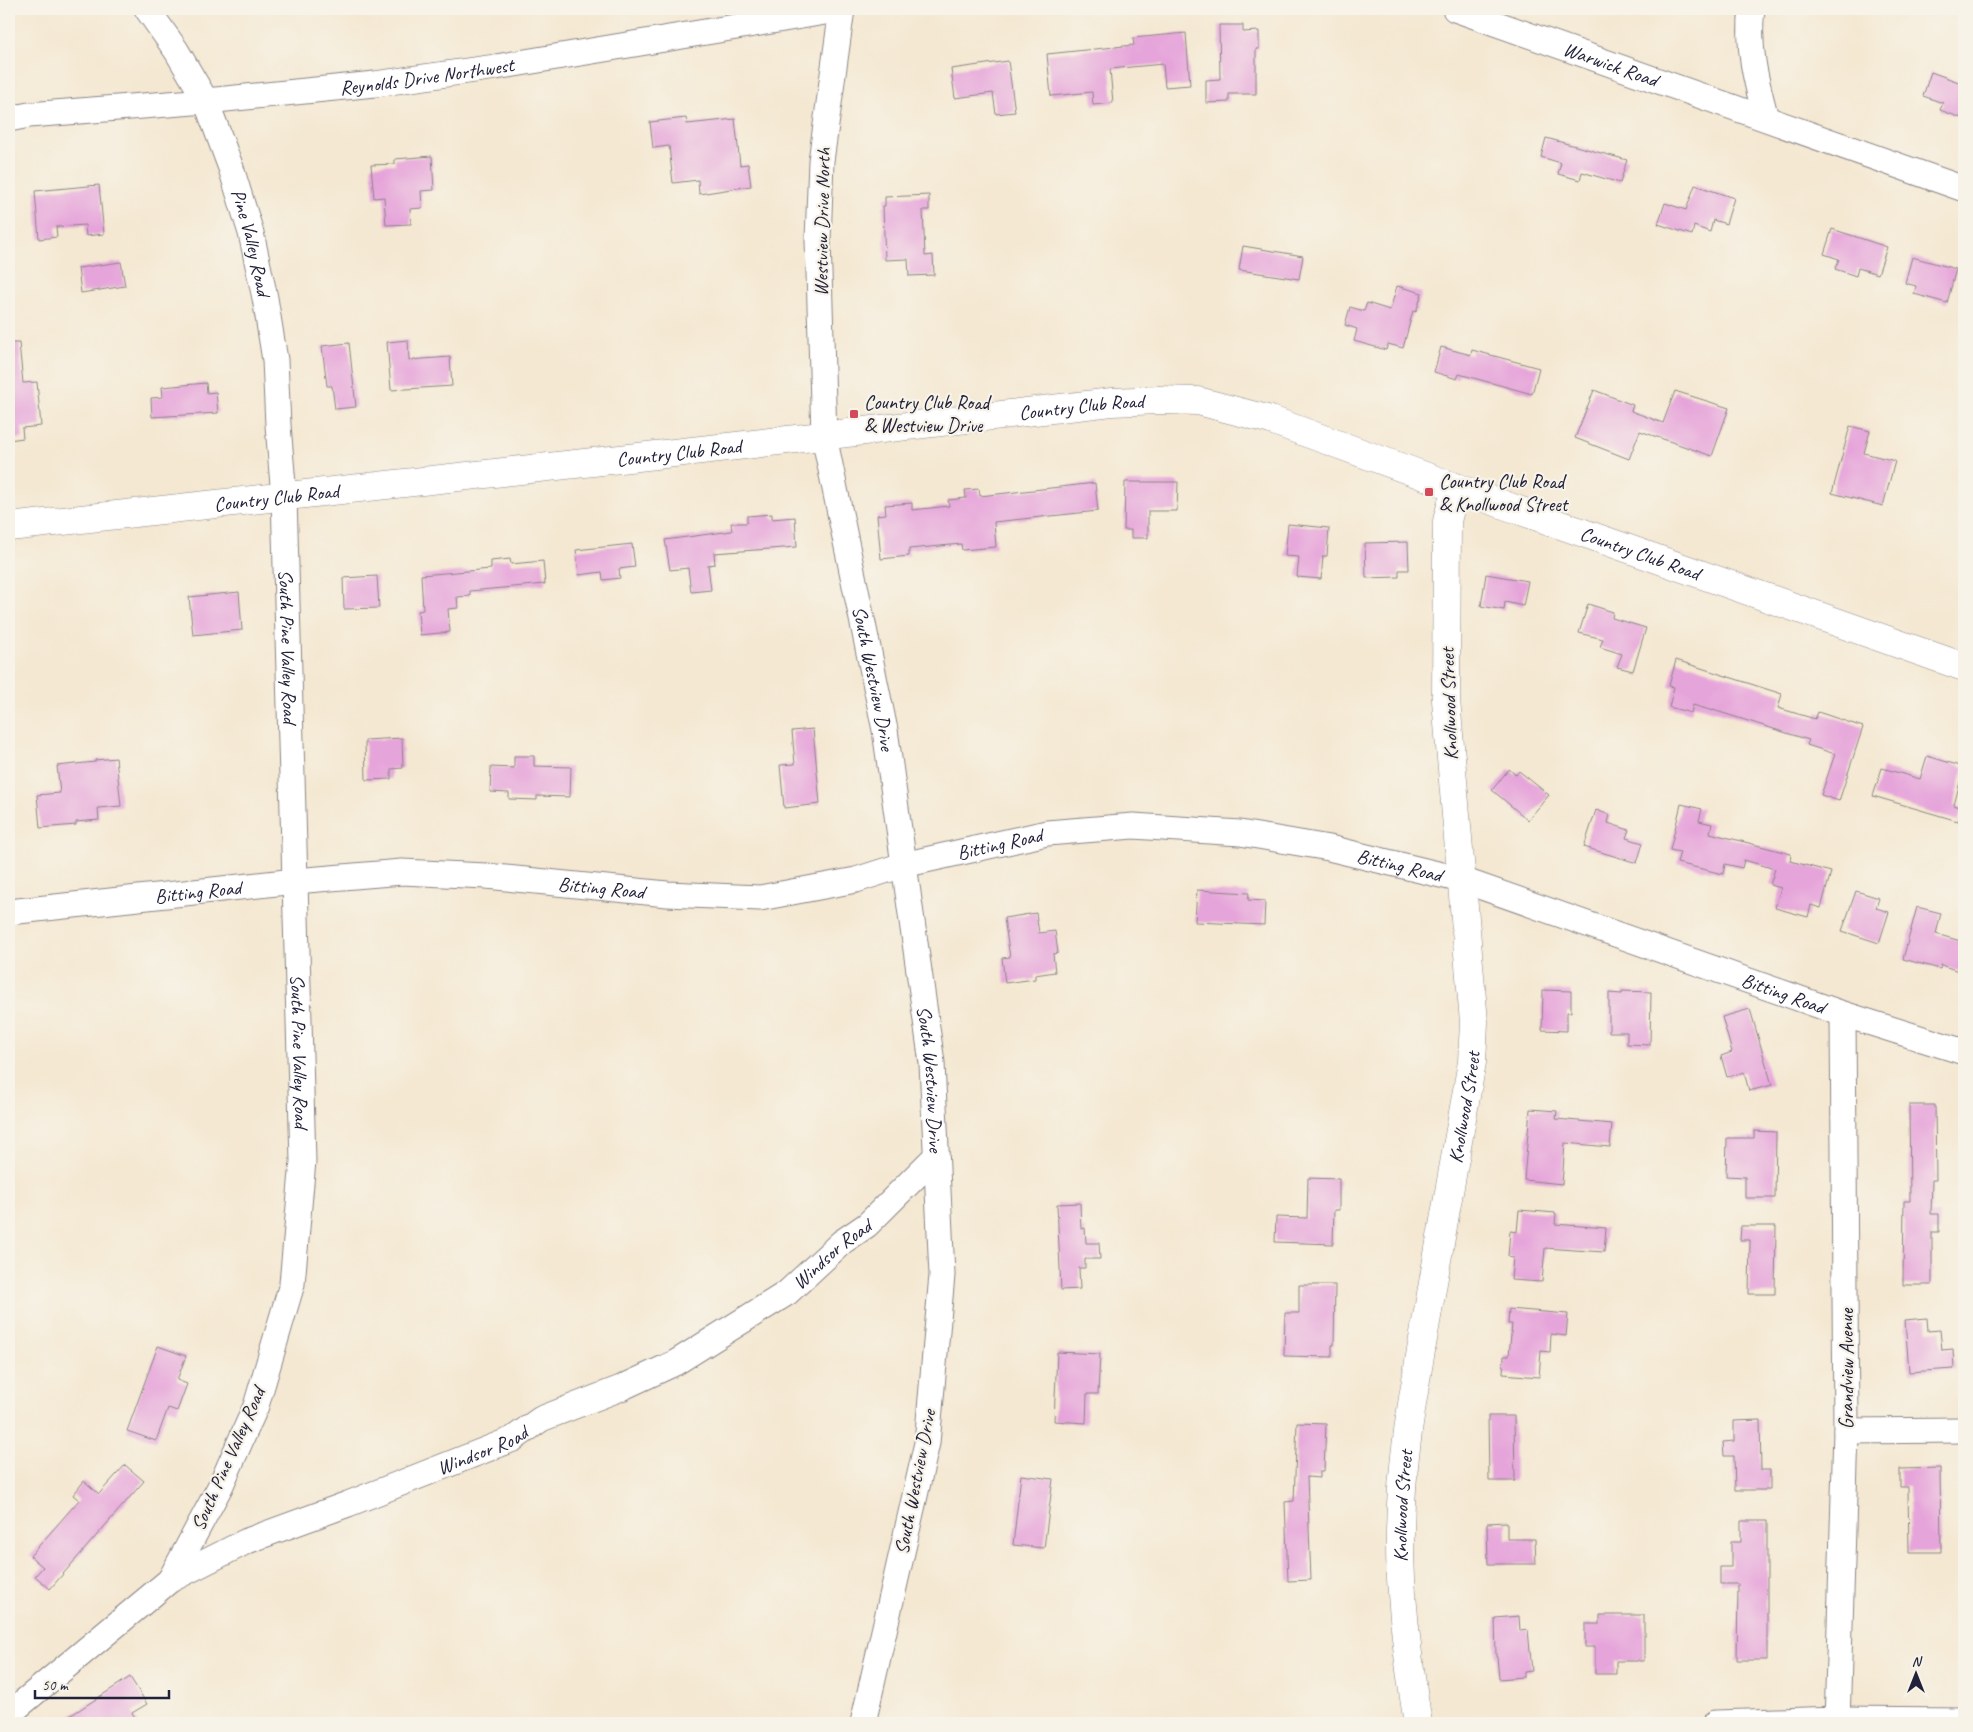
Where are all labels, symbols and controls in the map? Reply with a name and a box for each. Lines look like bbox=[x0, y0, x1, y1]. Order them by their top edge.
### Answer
street label: Warwick Road bbox=[1560, 36, 1664, 93]
street label: Reynolds Drive Northwest bbox=[338, 51, 518, 100]
street label: Westview Drive North bbox=[808, 147, 836, 296]
street label: Pine Valley Road bbox=[226, 186, 277, 301]
street label: Country Club Road bbox=[1017, 388, 1147, 425]
place label: Country Club Road & Westview Drive bbox=[864, 390, 992, 438]
marker: Country Club Road & Westview Drive bbox=[848, 408, 860, 420]
street label: Country Club Road bbox=[615, 433, 746, 472]
place label: Country Club Road & Knollwood Street bbox=[1439, 469, 1570, 517]
street label: Country Club Road bbox=[213, 478, 343, 517]
marker: Country Club Road & Knollwood Street bbox=[1423, 486, 1435, 498]
street label: Country Club Road bbox=[1577, 520, 1706, 587]
street label: South Pine Valley Road bbox=[274, 569, 303, 727]
street label: South Westview Drive bbox=[847, 604, 900, 754]
street label: Knollwood Street bbox=[1434, 645, 1463, 761]
street label: Bitting Road bbox=[955, 821, 1048, 865]
street label: Bitting Road bbox=[1355, 843, 1448, 888]
street label: Bitting Road bbox=[557, 871, 649, 904]
street label: Bitting Road bbox=[154, 874, 245, 909]
street label: Bitting Road bbox=[1739, 967, 1831, 1020]
street label: South Pine Valley Road bbox=[285, 974, 315, 1132]
street label: South Westview Drive bbox=[912, 1004, 949, 1154]
street label: Knollwood Street bbox=[1442, 1049, 1485, 1165]
street label: Windsor Road bbox=[787, 1212, 878, 1294]
street label: Grandview Avenue bbox=[1834, 1307, 1859, 1429]
street label: South Pine Valley Road bbox=[185, 1381, 272, 1534]
street label: South Westview Drive bbox=[889, 1406, 942, 1556]
street label: Windsor Road bbox=[433, 1418, 535, 1480]
street label: Knollwood Street bbox=[1387, 1446, 1418, 1563]
north arrow bbox=[1890, 1650, 1940, 1700]
text: N bbox=[1912, 1653, 1923, 1670]
scale bar bbox=[35, 1667, 169, 1699]
text: 50 m bbox=[42, 1676, 69, 1695]

